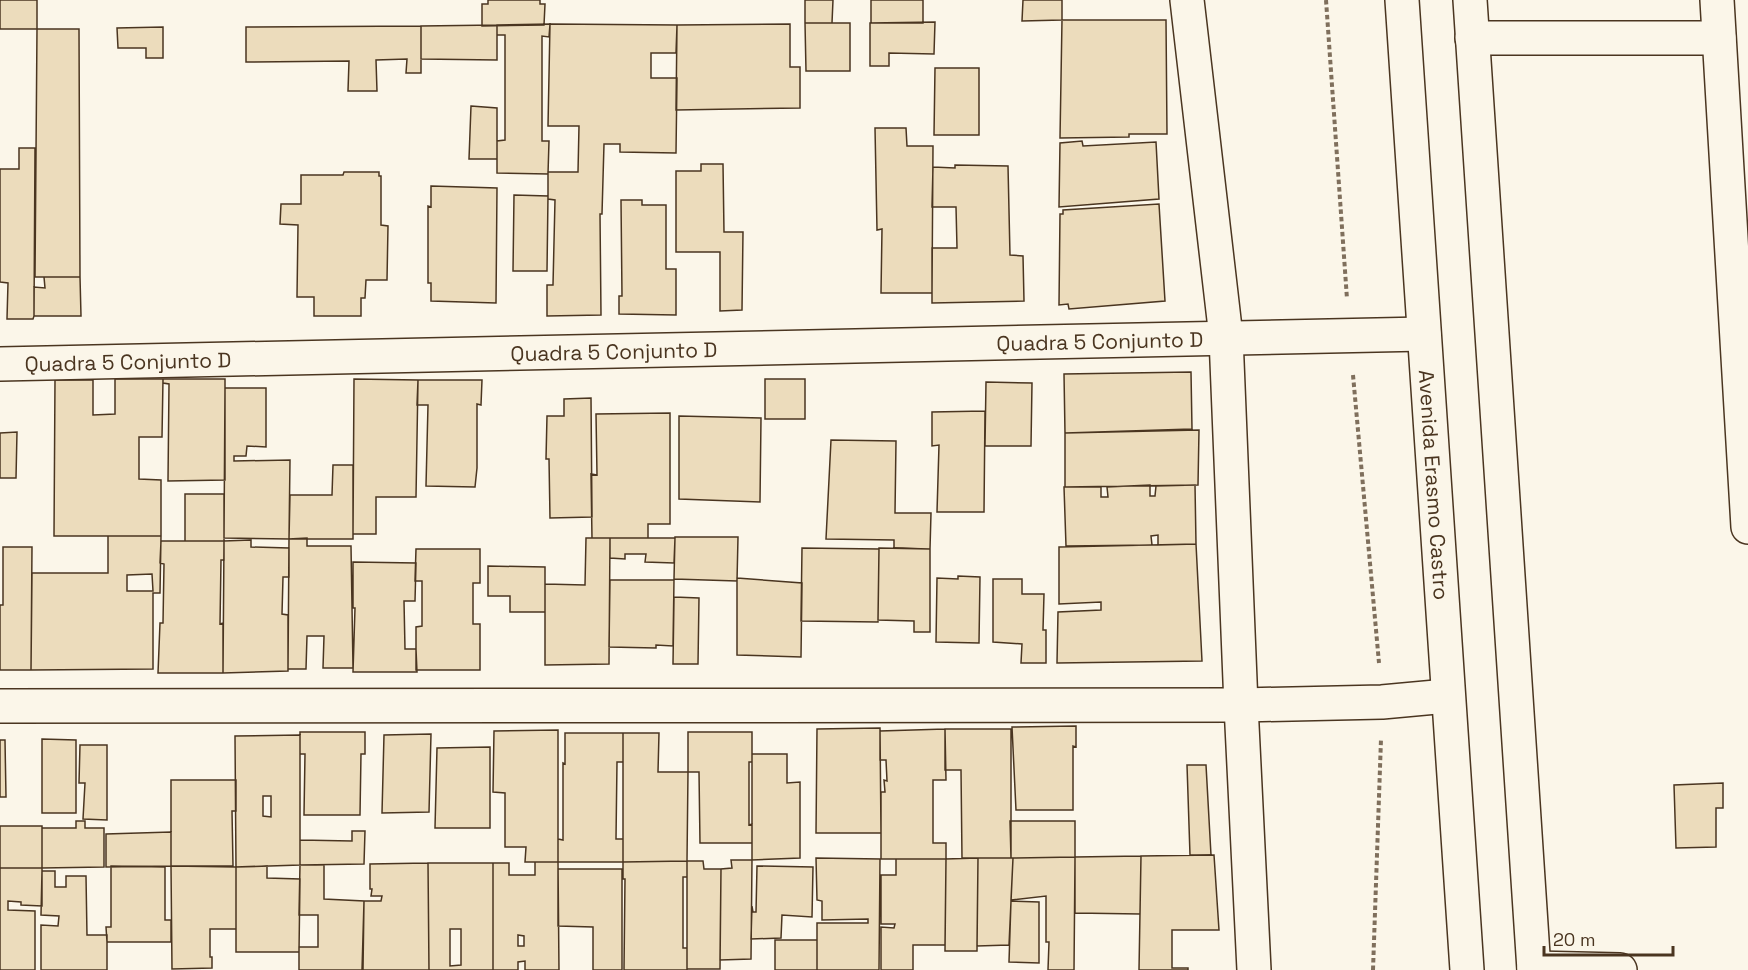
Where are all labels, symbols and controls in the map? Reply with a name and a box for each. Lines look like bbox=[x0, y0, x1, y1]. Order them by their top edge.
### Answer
street label: Quadra 5 Conjunto D bbox=[996, 325, 1203, 357]
street label: Quadra 5 Conjunto D bbox=[510, 335, 718, 367]
street label: Quadra 5 Conjunto D bbox=[24, 346, 232, 377]
street label: Avenida Erasmo Castro bbox=[1413, 369, 1456, 601]
scale bar bbox=[1544, 919, 1673, 957]
text: 20 m bbox=[1553, 928, 1596, 951]

